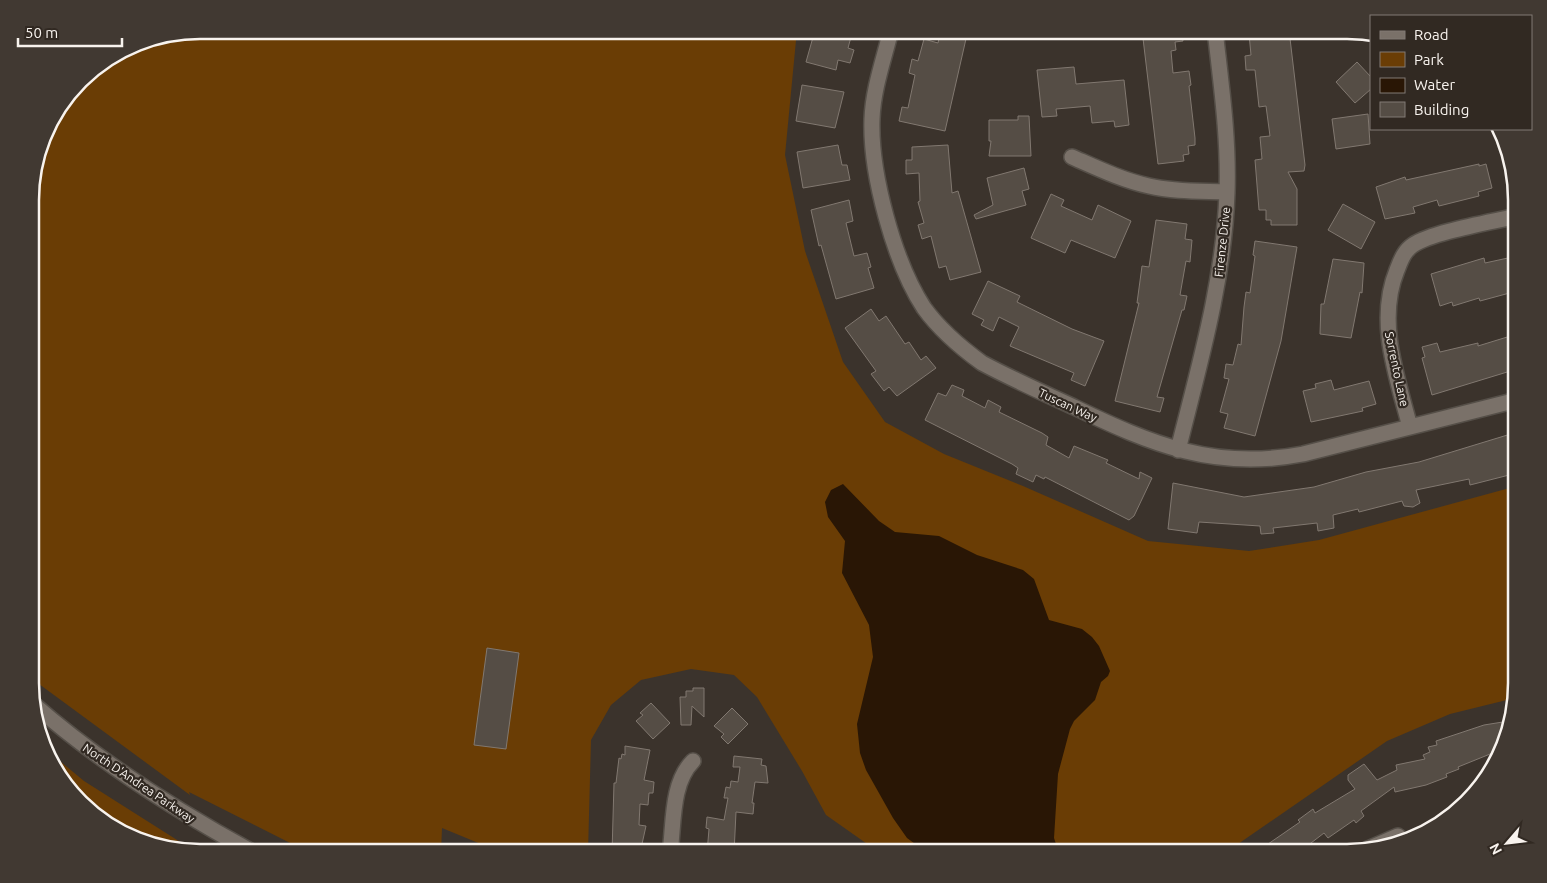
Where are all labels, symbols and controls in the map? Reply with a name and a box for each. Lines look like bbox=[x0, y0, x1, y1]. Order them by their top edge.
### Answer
scale bar bbox=[18, 15, 121, 47]
legend bbox=[1370, 15, 1532, 130]
text: 50 m bbox=[25, 24, 58, 41]
text: Road bbox=[1414, 26, 1449, 43]
text: Park bbox=[1414, 51, 1444, 68]
text: Water bbox=[1414, 76, 1455, 93]
text: Building bbox=[1414, 101, 1469, 118]
street label: Firenze Drive bbox=[1212, 206, 1232, 278]
street label: Sorrento Lane bbox=[1383, 330, 1411, 408]
street label: Tuscan Way bbox=[1037, 386, 1099, 424]
street label: North D'Andrea Parkway bbox=[81, 741, 197, 825]
north arrow bbox=[1482, 818, 1532, 868]
text: N bbox=[1486, 841, 1505, 857]

